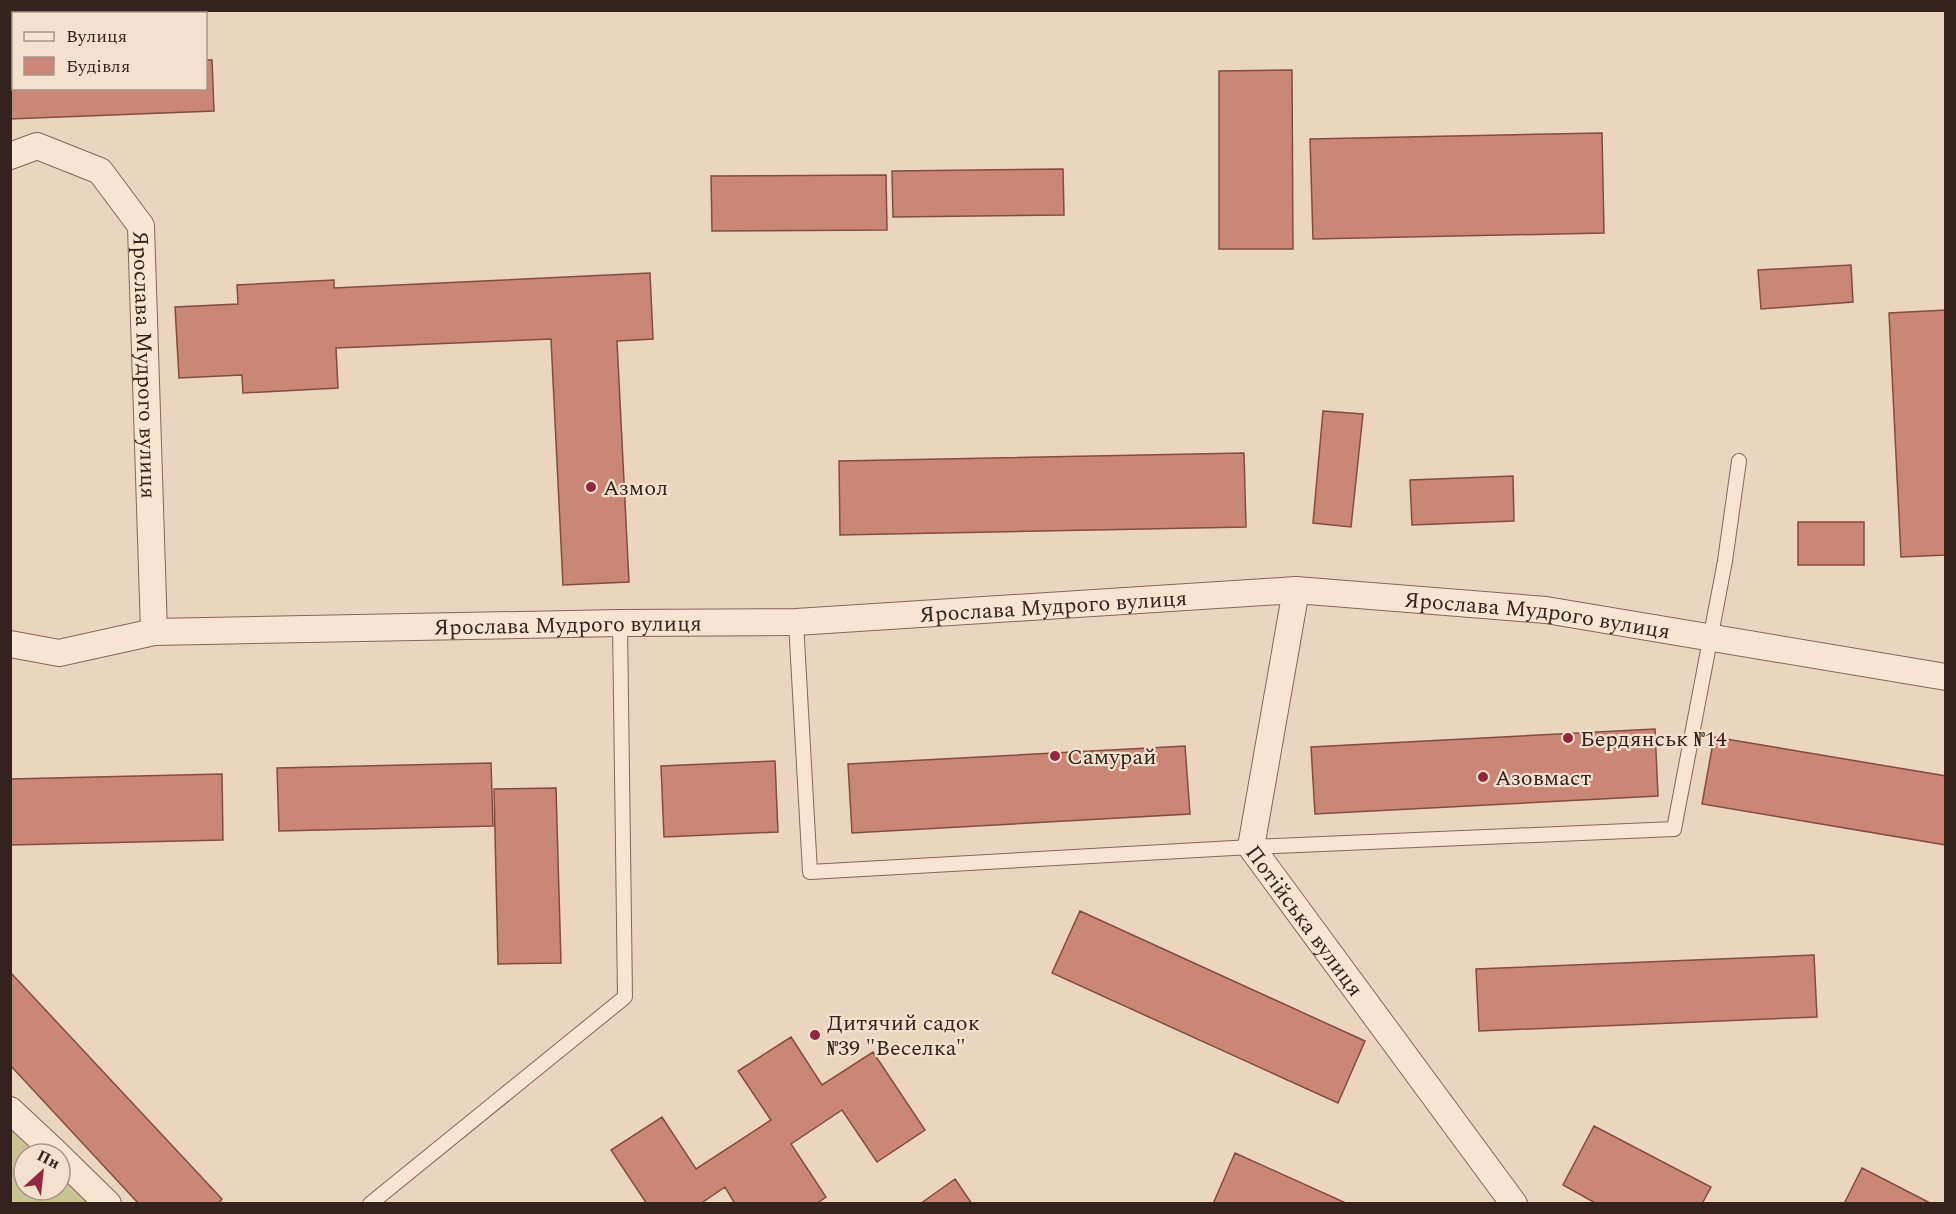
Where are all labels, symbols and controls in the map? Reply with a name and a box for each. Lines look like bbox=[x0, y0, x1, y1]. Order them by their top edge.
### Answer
legend bbox=[12, 12, 207, 90]
text: Вулиця bbox=[66, 23, 127, 50]
text: Будівля bbox=[66, 53, 130, 80]
street label: Ярослава Мудрого вулиця bbox=[123, 230, 165, 499]
place label: Азмол bbox=[603, 472, 668, 505]
marker: Азмол bbox=[584, 480, 598, 494]
street label: Ярослава Мудрого вулиця bbox=[919, 582, 1188, 632]
street label: Ярослава Мудрого вулиця bbox=[1403, 584, 1673, 649]
street label: Ярослава Мудрого вулиця bbox=[434, 608, 702, 645]
place label: Бердянськ №14 bbox=[1580, 723, 1727, 756]
marker: Бердянськ №14 bbox=[1561, 731, 1575, 745]
place label: Самурай bbox=[1067, 741, 1156, 774]
marker: Самурай bbox=[1048, 749, 1062, 763]
place label: Азовмаст bbox=[1495, 762, 1592, 795]
marker: Азовмаст bbox=[1476, 770, 1490, 784]
street label: Потійська вулиця bbox=[1237, 838, 1371, 1004]
place label: Дитячий садок №39 "Веселка" bbox=[827, 1007, 980, 1065]
marker: Дитячий садок №39 "Веселка" bbox=[808, 1028, 822, 1042]
north arrow bbox=[12, 1142, 72, 1202]
text: Пн bbox=[33, 1144, 64, 1175]

